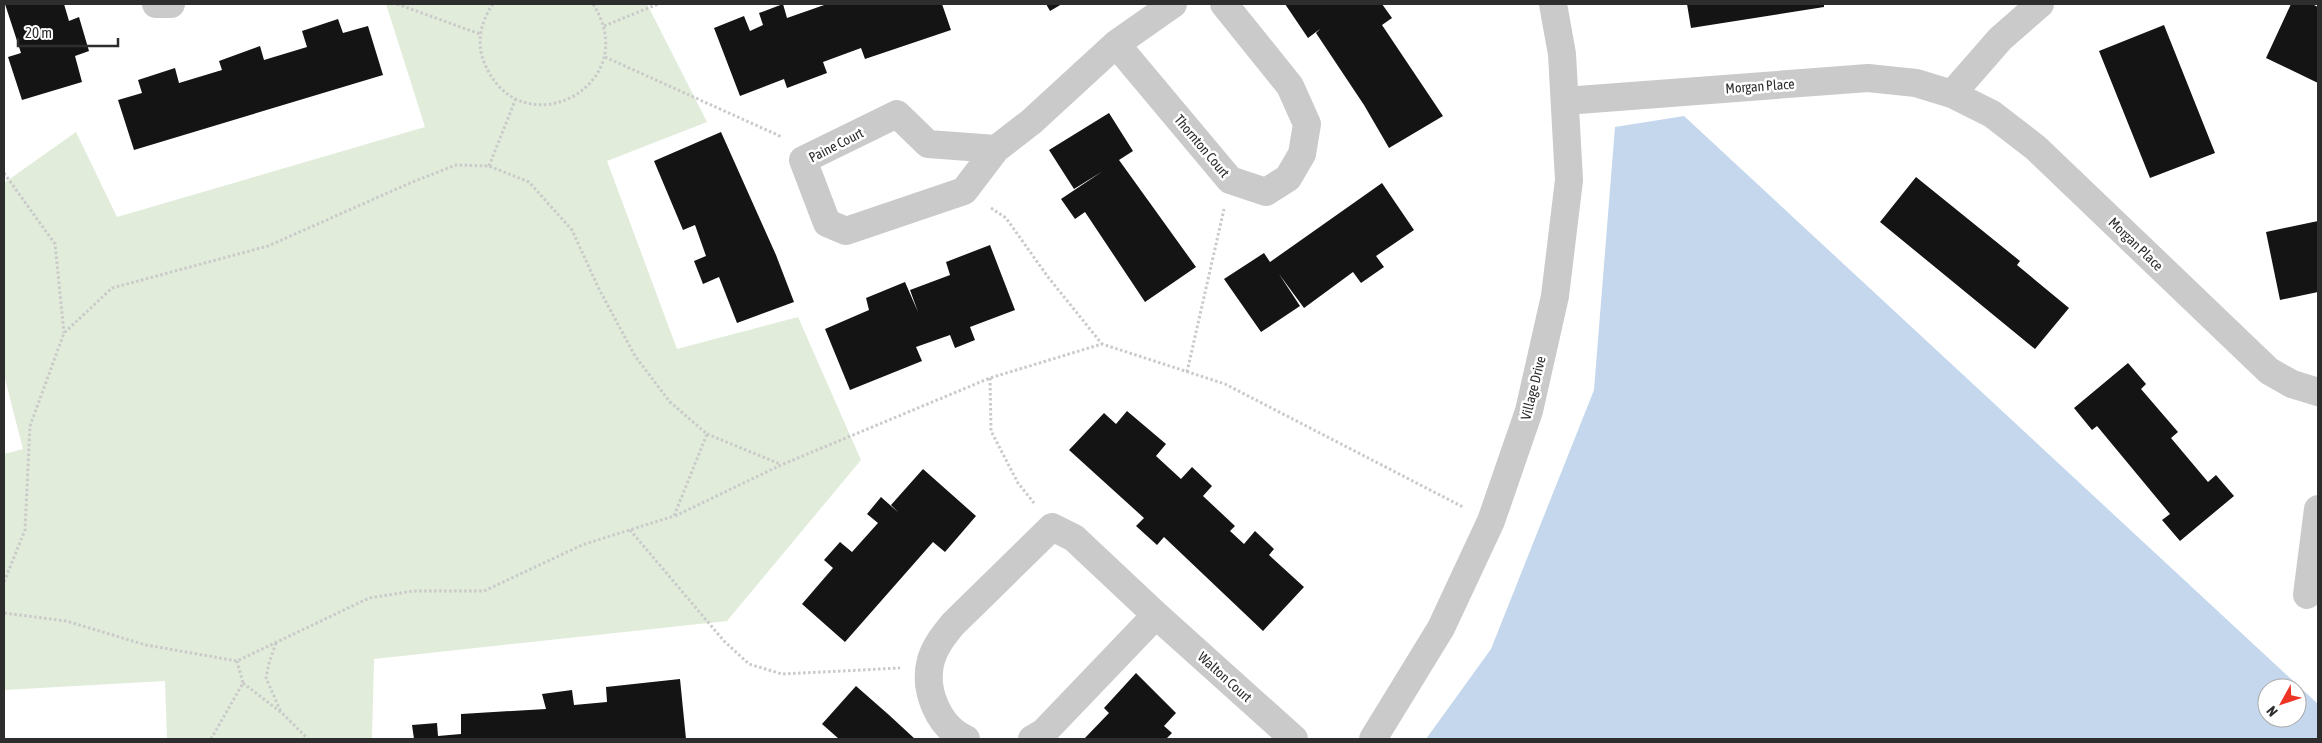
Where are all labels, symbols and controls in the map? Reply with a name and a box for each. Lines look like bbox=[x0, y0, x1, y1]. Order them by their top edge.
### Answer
scale bar bbox=[18, 15, 118, 47]
text: 20 m bbox=[25, 24, 52, 41]
street label: Morgan Place bbox=[1725, 76, 1795, 96]
street label: Thornton Court bbox=[1171, 111, 1233, 181]
street label: Paine Court bbox=[806, 124, 866, 166]
street label: Morgan Place bbox=[2106, 214, 2166, 274]
street label: Village Drive bbox=[1517, 354, 1549, 422]
street label: Walton Court bbox=[1195, 649, 1255, 705]
north arrow bbox=[2257, 678, 2307, 728]
text: N bbox=[2263, 703, 2281, 720]

